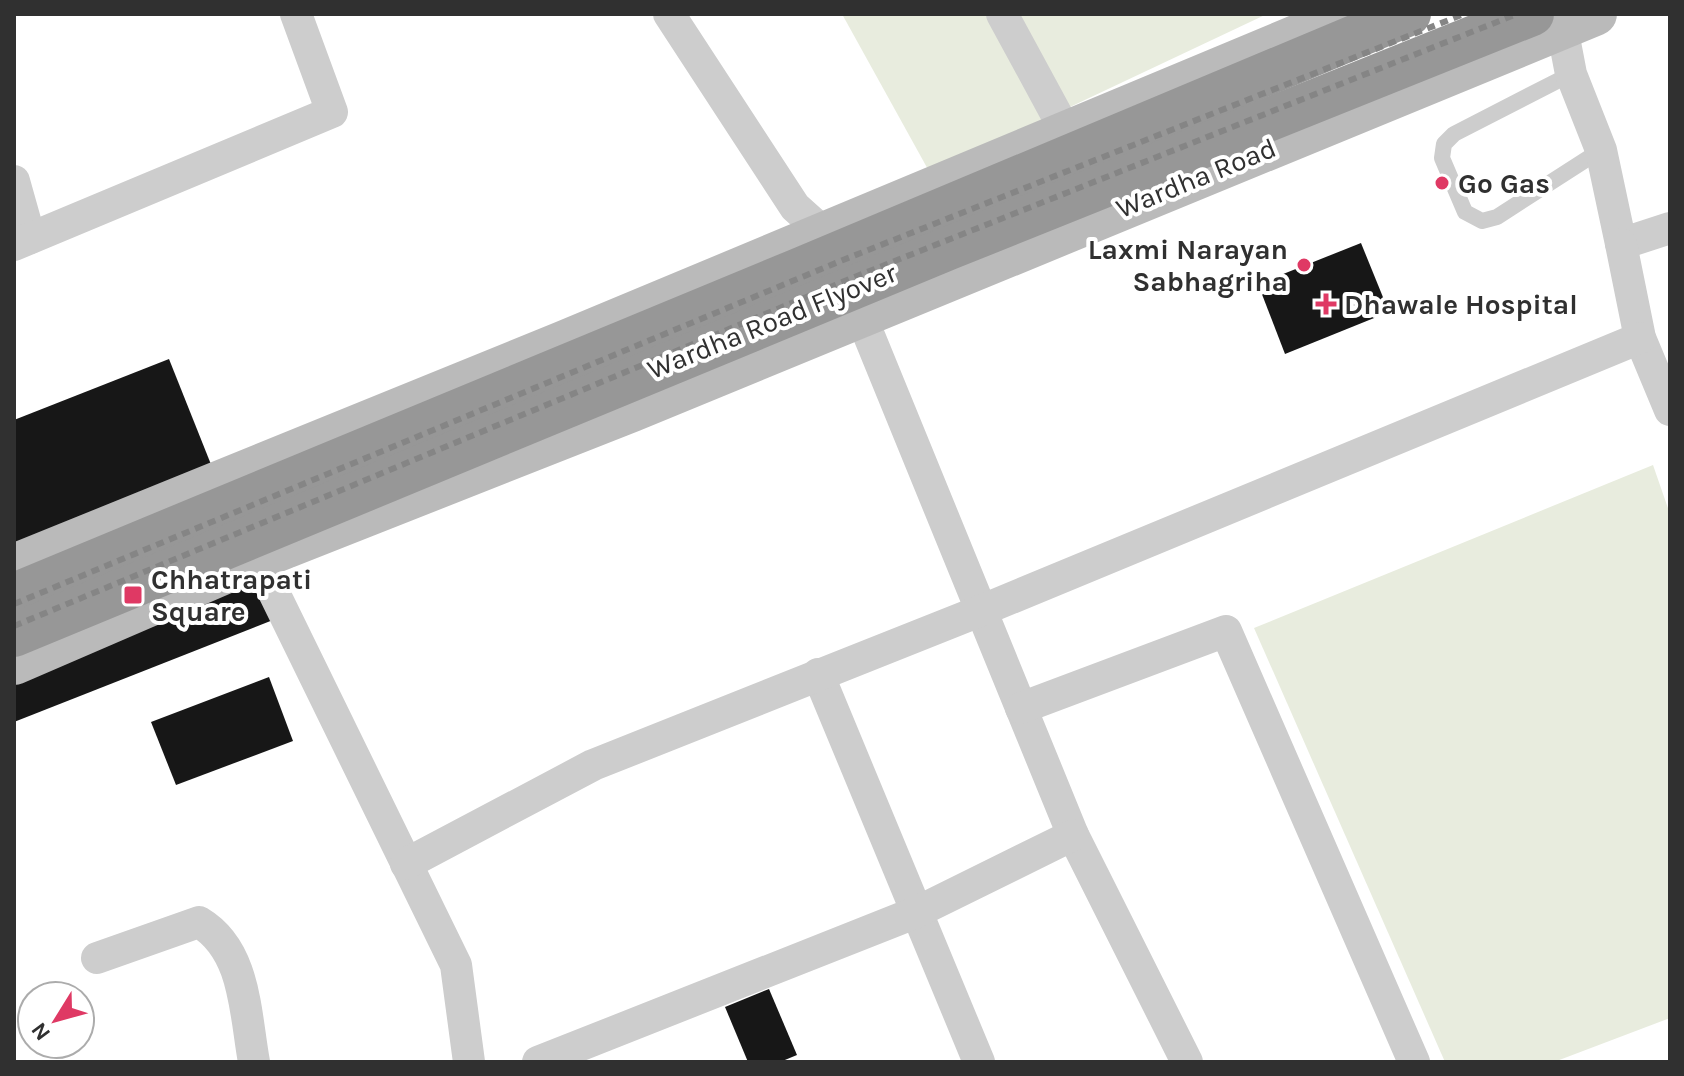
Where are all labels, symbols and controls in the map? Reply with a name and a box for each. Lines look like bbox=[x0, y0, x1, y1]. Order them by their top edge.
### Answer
street label: Wardha Road bbox=[1111, 131, 1281, 225]
place label: Go Gas bbox=[1458, 167, 1550, 200]
marker: Go Gas bbox=[1433, 174, 1451, 192]
place label: Laxmi Narayan Sabhagriha bbox=[1088, 233, 1288, 298]
street label: Wardha Road Flyover bbox=[643, 256, 902, 386]
marker: Laxmi Narayan Sabhagriha bbox=[1295, 256, 1313, 274]
place label: Dhawale Hospital bbox=[1344, 288, 1578, 321]
marker: Dhawale Hospital bbox=[1315, 293, 1337, 315]
place label: Chhatrapati Square bbox=[151, 563, 312, 628]
marker: Chhatrapati Square bbox=[122, 584, 144, 606]
north arrow bbox=[16, 980, 96, 1060]
text: N bbox=[26, 1017, 56, 1046]

